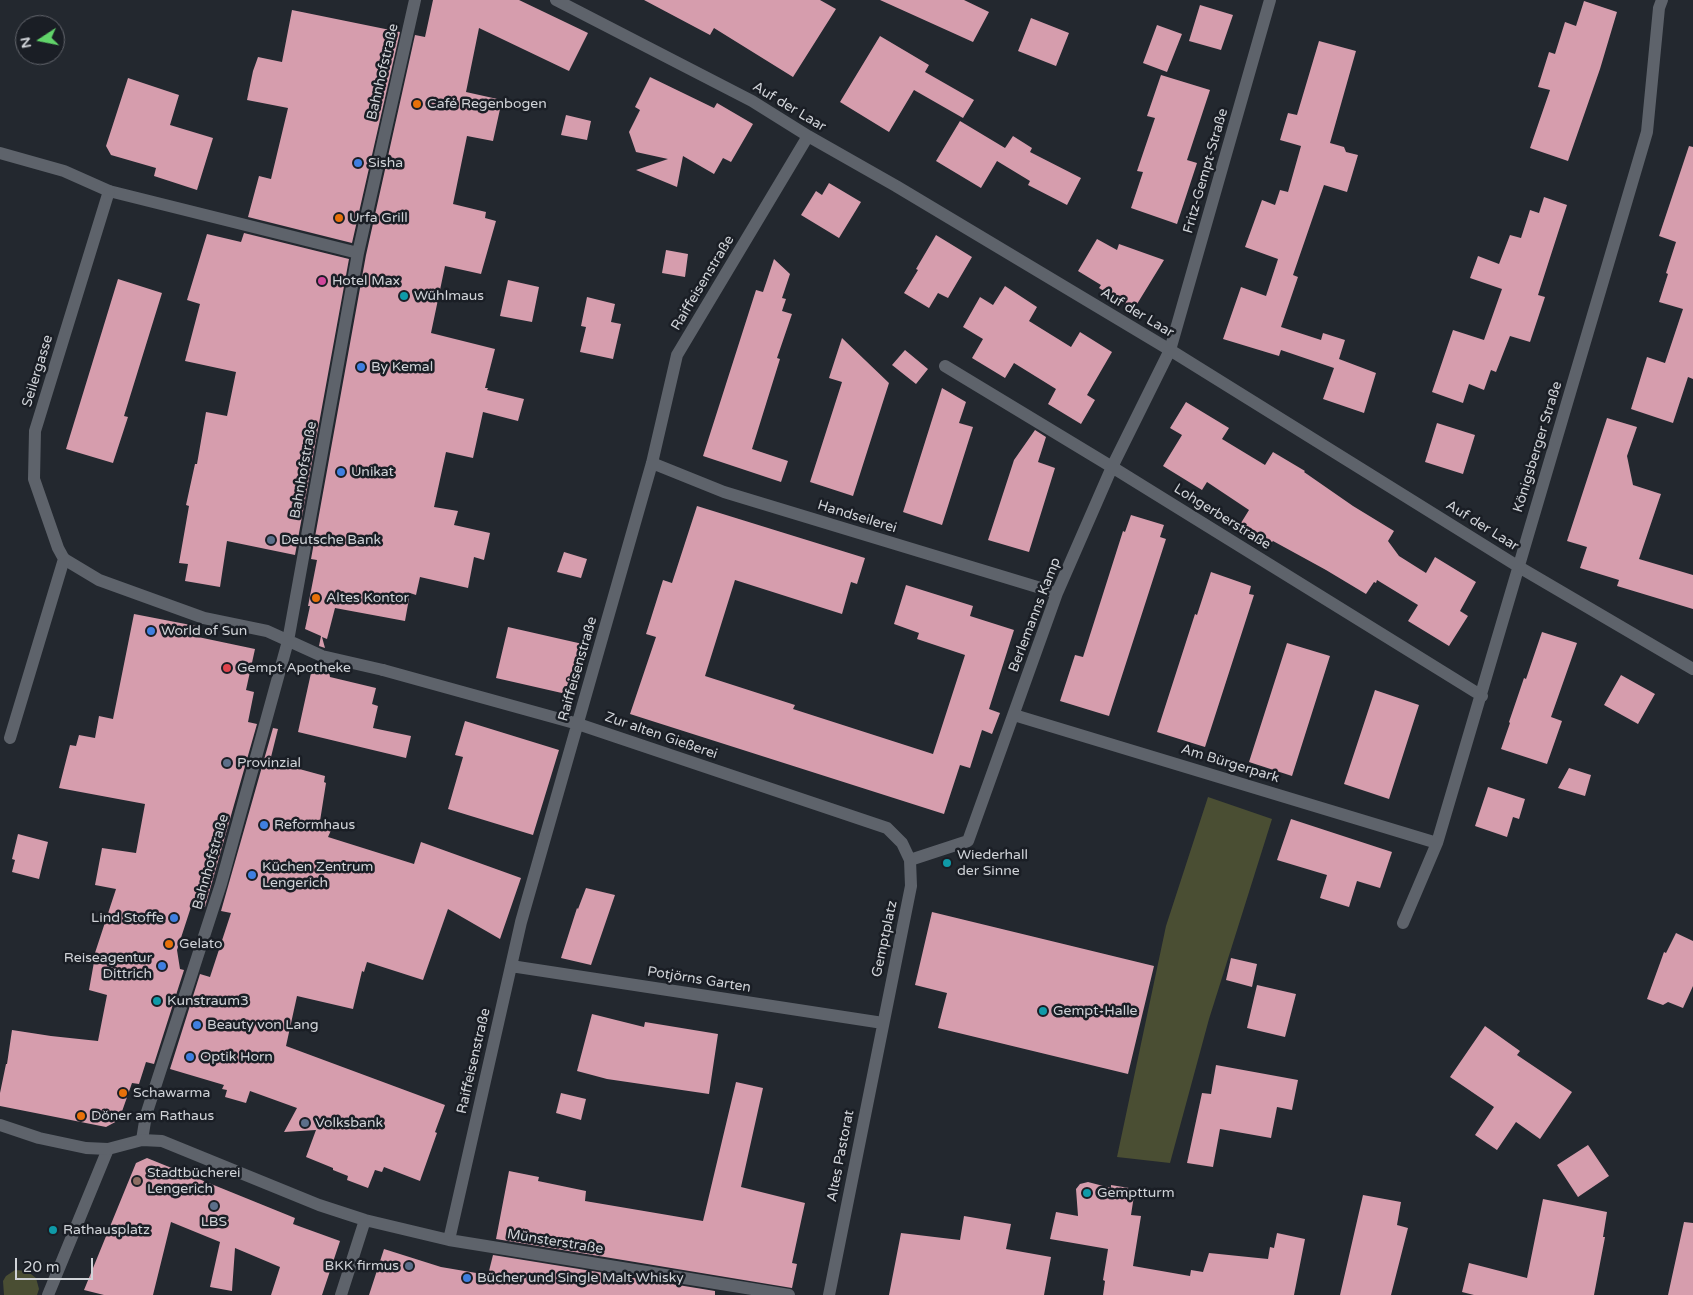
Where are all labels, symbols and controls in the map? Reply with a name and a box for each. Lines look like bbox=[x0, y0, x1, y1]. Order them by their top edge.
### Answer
north arrow bbox=[15, 15, 65, 65]
street label: Bahnhofstraße bbox=[364, 22, 402, 122]
text: N bbox=[16, 36, 35, 50]
street label: Auf der Laar bbox=[749, 79, 829, 135]
place label: Café Regenbogen bbox=[427, 96, 547, 112]
marker: Café Regenbogen bbox=[411, 98, 423, 110]
street label: Fritz-Gempt-Straße bbox=[1180, 107, 1232, 235]
place label: Sisha bbox=[368, 155, 403, 171]
marker: Sisha bbox=[352, 157, 364, 169]
place label: Urfa Grill bbox=[349, 210, 408, 226]
marker: Urfa Grill bbox=[333, 212, 345, 224]
street label: Raiffeisenstraße bbox=[668, 232, 738, 334]
place label: Hotel Max bbox=[332, 273, 400, 289]
marker: Hotel Max bbox=[316, 275, 328, 287]
street label: Auf der Laar bbox=[1097, 285, 1177, 341]
place label: Wühlmaus bbox=[414, 288, 484, 304]
marker: Wühlmaus bbox=[398, 290, 410, 302]
street label: Seilergasse bbox=[19, 333, 57, 409]
place label: By Kemal bbox=[371, 359, 433, 375]
marker: By Kemal bbox=[355, 361, 367, 373]
street label: Königsberger Straße bbox=[1510, 379, 1566, 515]
street label: Bahnhofstraße bbox=[287, 420, 321, 520]
place label: Unikat bbox=[351, 464, 394, 480]
marker: Unikat bbox=[335, 466, 347, 478]
street label: Lohgerberstraße bbox=[1170, 480, 1274, 554]
street label: Handseilerei bbox=[815, 497, 899, 537]
street label: Auf der Laar bbox=[1442, 497, 1522, 555]
place label: Deutsche Bank bbox=[281, 532, 381, 548]
marker: Deutsche Bank bbox=[265, 534, 277, 546]
street label: Berlemanns Kamp bbox=[1005, 555, 1065, 675]
place label: Altes Kontor bbox=[326, 590, 409, 606]
marker: Altes Kontor bbox=[310, 592, 322, 604]
street label: Raiffeisenstraße bbox=[555, 615, 601, 723]
place label: World of Sun bbox=[161, 623, 247, 639]
marker: World of Sun bbox=[145, 625, 157, 637]
place label: Gempt Apotheke bbox=[237, 660, 351, 676]
marker: Gempt Apotheke bbox=[221, 662, 233, 674]
street label: Zur alten Gießerei bbox=[602, 709, 720, 763]
street label: Am Bürgerpark bbox=[1179, 741, 1281, 787]
place label: Provinzial bbox=[237, 755, 301, 771]
marker: Provinzial bbox=[221, 757, 233, 769]
street label: Bahnhofstraße bbox=[189, 812, 233, 912]
place label: Reformhaus bbox=[274, 817, 355, 833]
marker: Reformhaus bbox=[258, 819, 270, 831]
place label: Wiederhall der Sinne bbox=[957, 847, 1028, 880]
marker: Wiederhall der Sinne bbox=[941, 857, 953, 869]
place label: Küchen Zentrum Lengerich bbox=[262, 859, 373, 892]
marker: Küchen Zentrum Lengerich bbox=[246, 869, 258, 881]
street label: Gemptplatz bbox=[869, 899, 901, 979]
place label: Lind Stoffe bbox=[91, 910, 164, 926]
marker: Lind Stoffe bbox=[168, 912, 180, 924]
place label: Gelato bbox=[179, 936, 222, 952]
marker: Gelato bbox=[163, 938, 175, 950]
place label: Reiseagentur Dittrich bbox=[64, 950, 152, 982]
marker: Reiseagentur Dittrich bbox=[156, 960, 168, 972]
street label: Potjörns Garten bbox=[646, 964, 752, 996]
place label: Kunstraum3 bbox=[167, 993, 249, 1009]
marker: Kunstraum3 bbox=[151, 995, 163, 1007]
place label: Gempt-Halle bbox=[1053, 1003, 1138, 1019]
marker: Gempt-Halle bbox=[1037, 1005, 1049, 1017]
street label: Raiffeisenstraße bbox=[454, 1006, 494, 1116]
place label: Beauty von Lang bbox=[207, 1017, 319, 1033]
marker: Beauty von Lang bbox=[191, 1019, 203, 1031]
place label: Optik Horn bbox=[200, 1049, 273, 1065]
marker: Optik Horn bbox=[184, 1051, 196, 1063]
place label: Schawarma bbox=[133, 1085, 210, 1101]
marker: Schawarma bbox=[117, 1087, 129, 1099]
place label: Döner am Rathaus bbox=[91, 1108, 214, 1124]
street label: Altes Pastorat bbox=[824, 1109, 858, 1203]
marker: Döner am Rathaus bbox=[75, 1110, 87, 1122]
place label: Volksbank bbox=[315, 1115, 383, 1131]
marker: Volksbank bbox=[299, 1117, 311, 1129]
place label: Stadtbücherei Lengerich bbox=[147, 1165, 241, 1198]
marker: Stadtbücherei Lengerich bbox=[131, 1175, 143, 1187]
place label: Gemptturm bbox=[1097, 1185, 1175, 1201]
marker: Gemptturm bbox=[1081, 1187, 1093, 1199]
marker: LBS bbox=[208, 1200, 220, 1212]
place label: LBS bbox=[201, 1214, 227, 1230]
place label: Rathausplatz bbox=[63, 1222, 150, 1238]
marker: Rathausplatz bbox=[47, 1224, 59, 1236]
street label: Münsterstraße bbox=[506, 1226, 604, 1258]
scale bar bbox=[18, 1248, 95, 1280]
text: 20 m bbox=[23, 1258, 60, 1276]
place label: BKK firmus bbox=[325, 1258, 399, 1274]
marker: BKK firmus bbox=[403, 1260, 415, 1272]
place label: Bücher und Single Malt Whisky bbox=[477, 1270, 684, 1286]
marker: Bücher und Single Malt Whisky bbox=[461, 1272, 473, 1284]

